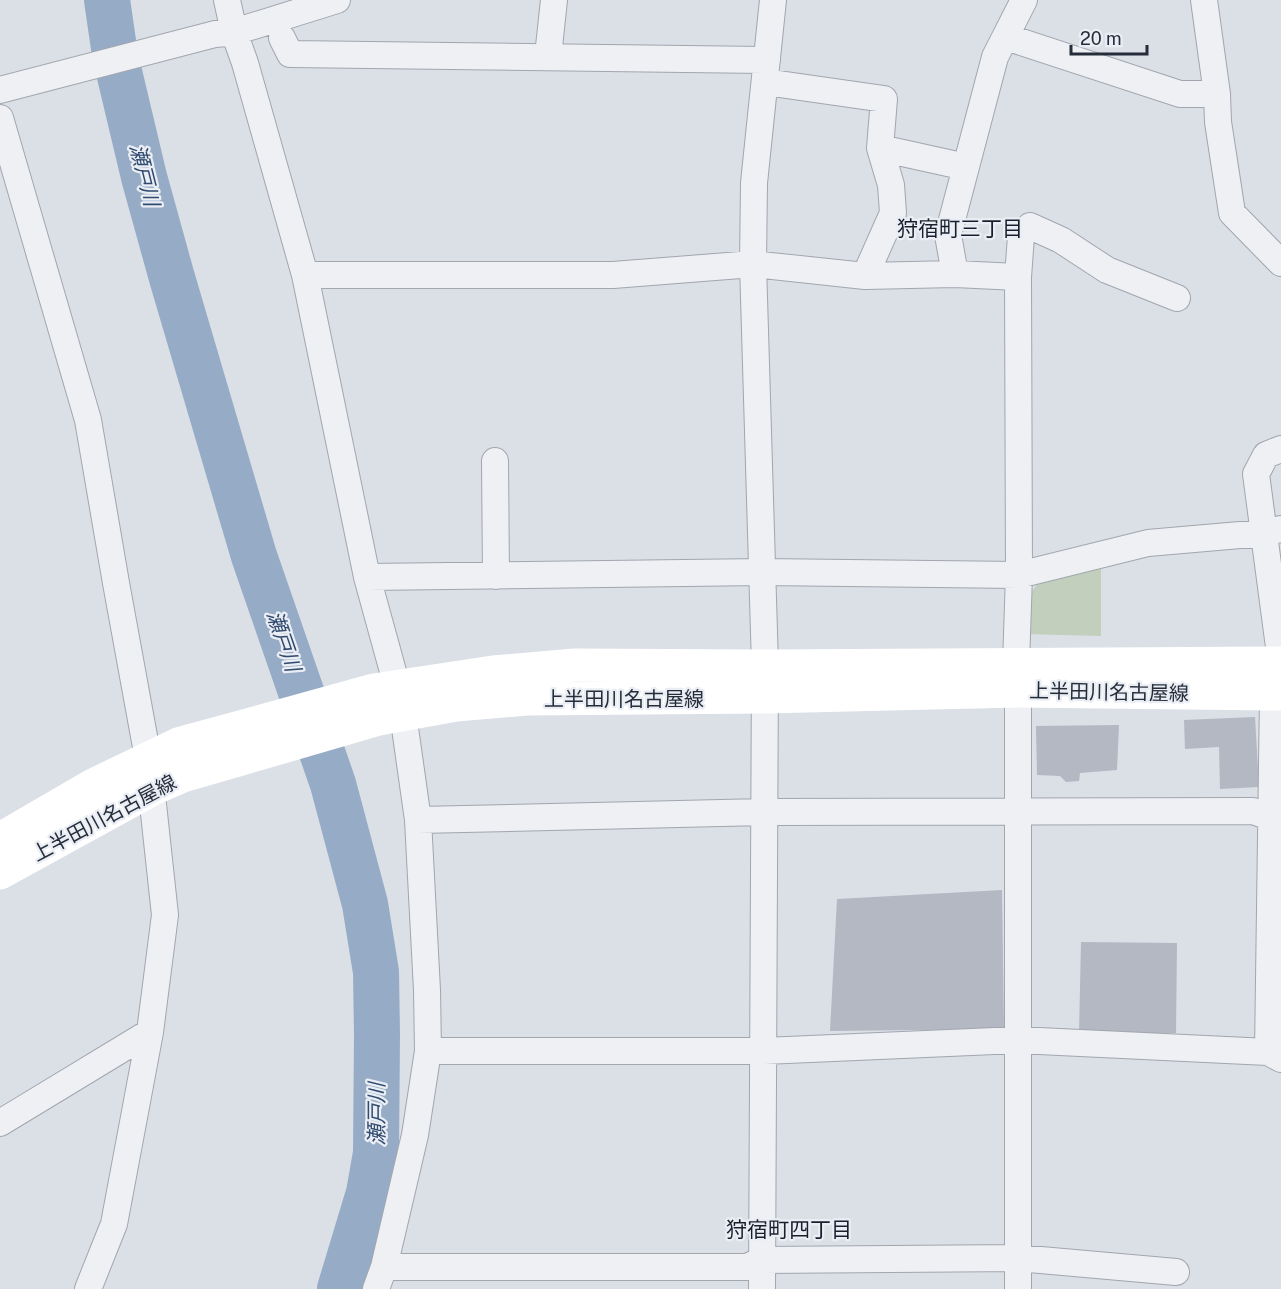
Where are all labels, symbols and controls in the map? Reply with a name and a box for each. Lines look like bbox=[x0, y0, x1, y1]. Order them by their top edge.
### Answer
scale bar bbox=[1071, 18, 1148, 56]
text: 20 m bbox=[1080, 28, 1122, 49]
water label: 瀬戸川 bbox=[125, 141, 165, 211]
district label: 狩宿町三丁目 bbox=[897, 216, 1023, 241]
water label: 瀬戸川 bbox=[262, 607, 307, 677]
street label: 上半田川名古屋線 bbox=[1029, 679, 1189, 705]
street label: 上半田川名古屋線 bbox=[544, 687, 704, 711]
street label: 上半田川名古屋線 bbox=[28, 770, 180, 866]
water label: 瀬戸川 bbox=[364, 1081, 389, 1146]
district label: 狩宿町四丁目 bbox=[726, 1217, 852, 1242]

